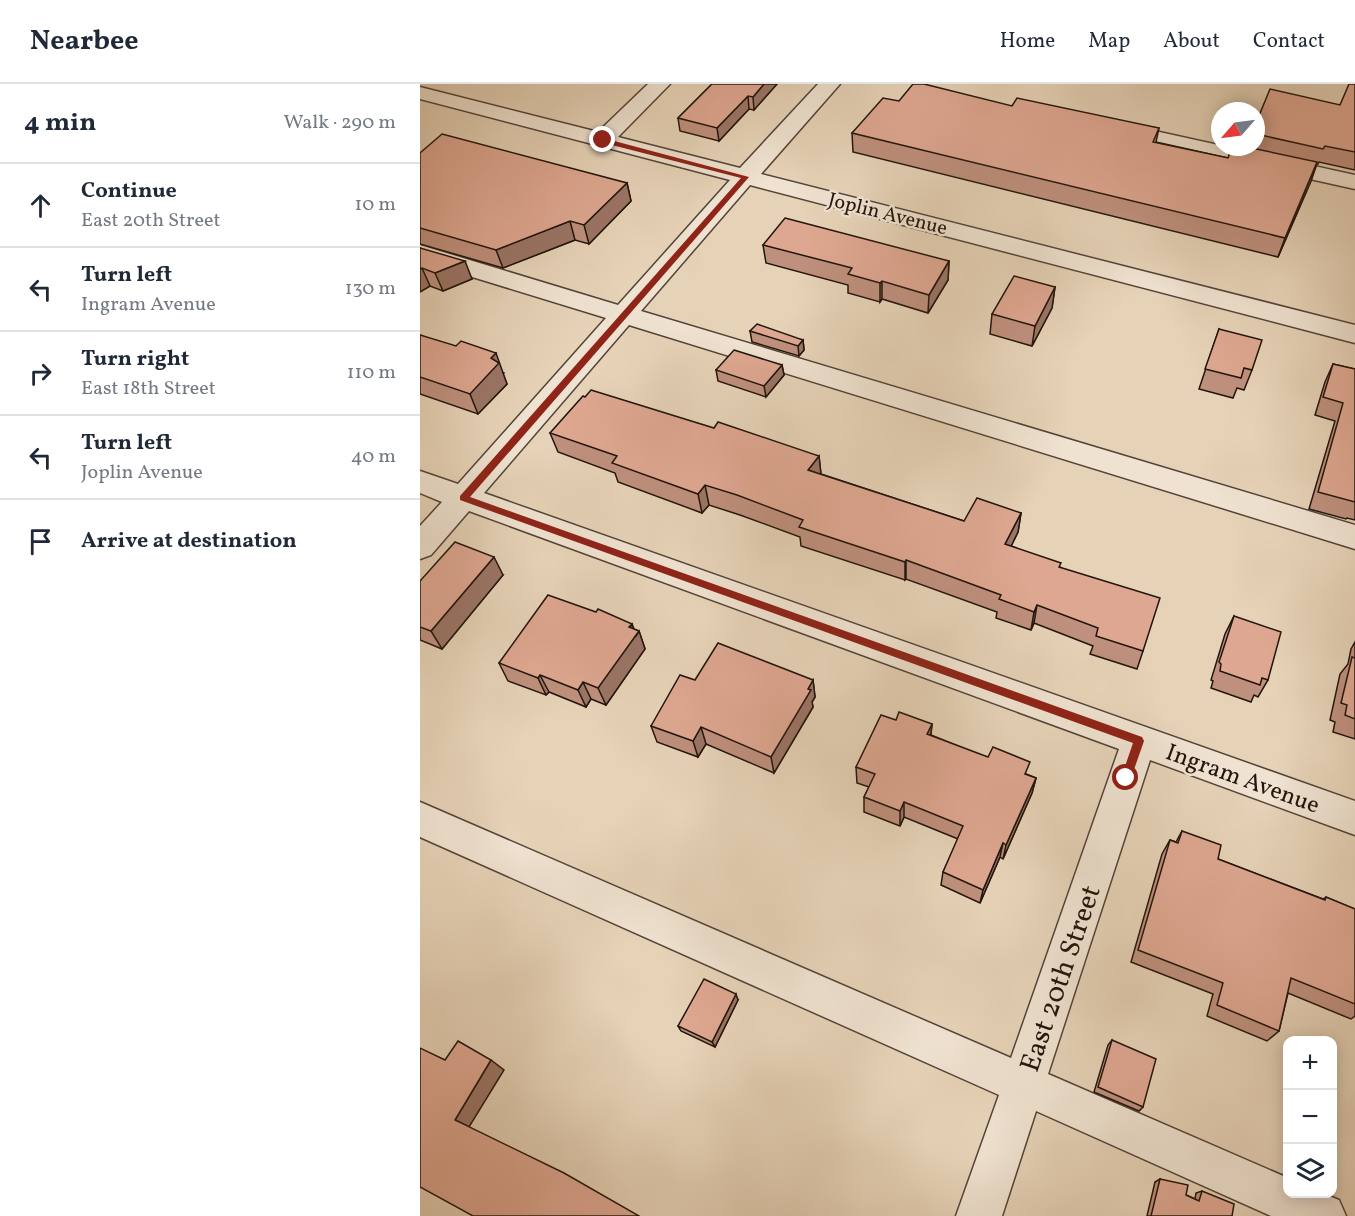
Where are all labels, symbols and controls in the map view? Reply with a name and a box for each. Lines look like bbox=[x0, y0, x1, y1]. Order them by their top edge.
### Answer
text: Nearbee bbox=[30, 22, 139, 61]
text: Home bbox=[1000, 27, 1055, 56]
text: Map bbox=[1088, 27, 1130, 56]
text: About bbox=[1163, 27, 1220, 56]
text: Contact bbox=[1253, 27, 1325, 56]
north arrow bbox=[1211, 102, 1265, 156]
text: 4 min bbox=[24, 105, 96, 141]
text: Walk · 290 m bbox=[284, 109, 396, 137]
route end bbox=[589, 126, 615, 152]
text: Continue bbox=[81, 176, 177, 207]
street label: Joplin Avenue bbox=[825, 187, 950, 243]
icon: ahead bbox=[24, 189, 57, 222]
text: 10 m bbox=[355, 191, 396, 219]
text: East 20th Street bbox=[81, 207, 220, 235]
text: Turn left bbox=[81, 260, 172, 291]
icon: left bbox=[24, 273, 57, 306]
text: 130 m bbox=[345, 275, 396, 303]
text: Ingram Avenue bbox=[81, 291, 216, 319]
text: Turn right bbox=[81, 344, 189, 375]
icon: right bbox=[24, 357, 57, 390]
text: 110 m bbox=[347, 359, 396, 387]
text: East 18th Street bbox=[81, 375, 216, 403]
text: Turn left bbox=[81, 428, 172, 459]
icon: left bbox=[24, 441, 57, 474]
text: 40 m bbox=[351, 443, 396, 471]
text: Joplin Avenue bbox=[81, 459, 203, 487]
icon: arrive bbox=[24, 525, 57, 558]
text: Arrive at destination bbox=[81, 526, 297, 557]
street label: Ingram Avenue bbox=[1161, 736, 1324, 823]
route start bbox=[1112, 764, 1138, 790]
street label: East 20th Street bbox=[1011, 880, 1112, 1077]
map controls bbox=[1283, 1036, 1337, 1198]
button: + bbox=[1283, 1036, 1337, 1090]
button: − bbox=[1283, 1090, 1337, 1144]
button: layers bbox=[1283, 1144, 1337, 1198]

